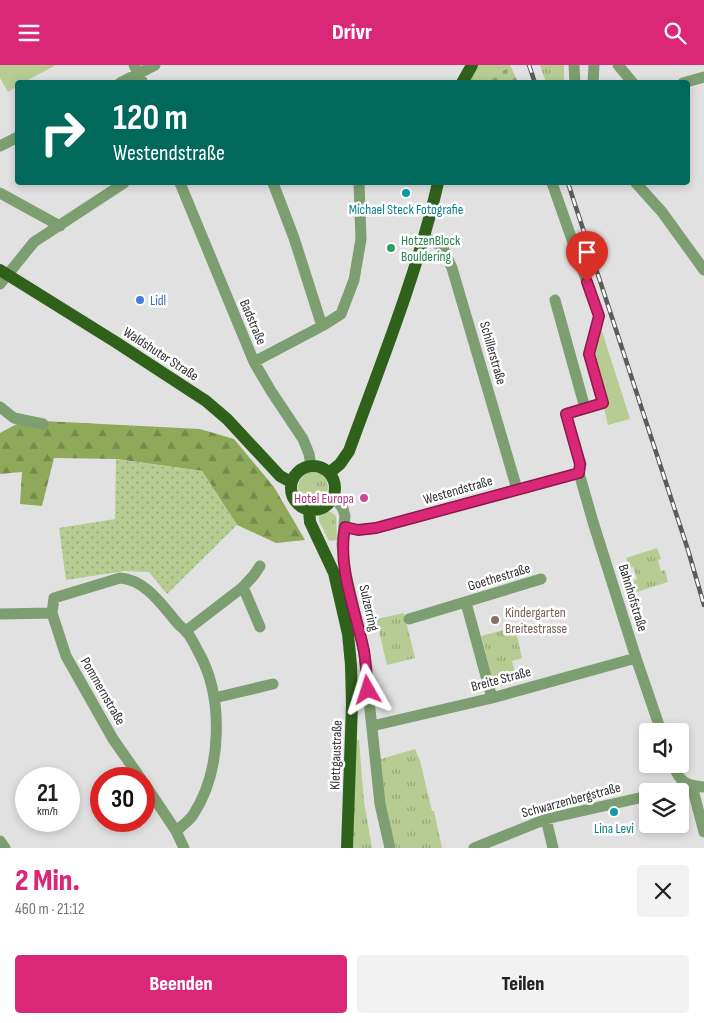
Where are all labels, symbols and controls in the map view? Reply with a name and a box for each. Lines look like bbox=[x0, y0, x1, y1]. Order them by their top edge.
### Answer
icon: menu bbox=[15, 19, 43, 47]
text: Drivr bbox=[332, 19, 372, 46]
icon: search bbox=[661, 19, 689, 47]
text: 120 m bbox=[113, 97, 188, 140]
icon: right bbox=[30, 100, 95, 165]
text: Westendstraße bbox=[113, 140, 225, 167]
marker: Michael Steck Fotografie bbox=[400, 187, 412, 199]
place label: Michael Steck Fotografie bbox=[349, 201, 463, 218]
pin bbox=[566, 231, 608, 282]
place label: HotzenBlock Bouldering bbox=[401, 232, 461, 265]
icon: arrive bbox=[573, 238, 601, 266]
marker: HotzenBlock Bouldering bbox=[385, 242, 397, 254]
place label: Lidl bbox=[150, 292, 166, 309]
marker: Lidl bbox=[134, 294, 146, 306]
street label: Badstraße bbox=[236, 297, 270, 347]
street label: Schillerstraße bbox=[476, 319, 510, 387]
street label: Waldshuter Straße bbox=[120, 323, 202, 385]
street label: Westendstraße bbox=[421, 472, 495, 508]
place label: Hotel Europa bbox=[294, 490, 354, 507]
marker: Hotel Europa bbox=[358, 492, 370, 504]
street label: Goethestraße bbox=[466, 559, 532, 595]
street label: Bahnhofstraße bbox=[615, 562, 651, 634]
street label: Sulzerring bbox=[355, 583, 383, 633]
place label: Kindergarten Breitestrasse bbox=[505, 604, 567, 637]
marker: Kindergarten Breitestrasse bbox=[489, 614, 501, 626]
street label: Pommernstraße bbox=[77, 654, 129, 728]
position arrow bbox=[341, 663, 393, 715]
street label: Breite Straße bbox=[469, 663, 533, 695]
street label: Klettgaustraße bbox=[326, 720, 346, 790]
map controls bbox=[639, 723, 689, 833]
button: sound bbox=[639, 723, 689, 773]
speed limit sign: 30 bbox=[90, 767, 155, 832]
text: 21 bbox=[37, 778, 58, 809]
street label: Schwarzenbergstraße bbox=[520, 779, 622, 821]
button: layers bbox=[639, 783, 689, 833]
text: km/h bbox=[37, 804, 58, 819]
marker: Lina Levi bbox=[608, 806, 620, 818]
place label: Lina Levi bbox=[594, 820, 634, 837]
text: 2 Min. bbox=[15, 863, 80, 899]
button: close bbox=[637, 865, 689, 917]
text: 460 m · 21:12 bbox=[15, 900, 85, 919]
button: Beenden bbox=[15, 955, 347, 1013]
button: Teilen bbox=[357, 955, 689, 1013]

